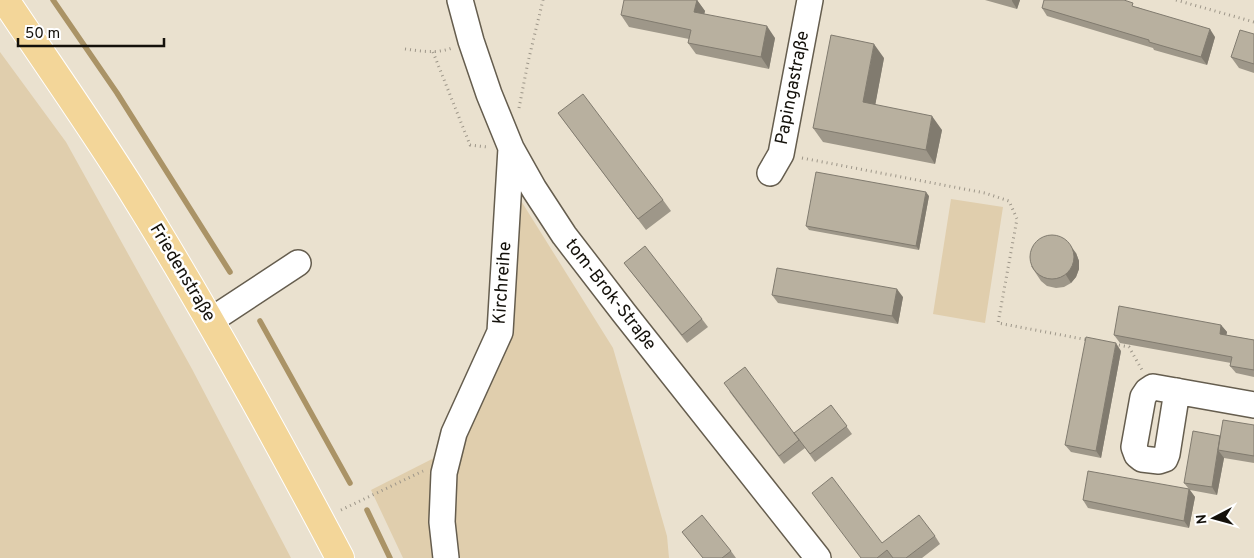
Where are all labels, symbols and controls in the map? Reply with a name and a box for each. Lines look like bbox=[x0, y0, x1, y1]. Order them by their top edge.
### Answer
scale bar bbox=[18, 15, 164, 47]
text: 50 m bbox=[25, 25, 60, 44]
street label: Papingastraße bbox=[771, 29, 815, 147]
street label: Friedenstraße bbox=[144, 220, 220, 326]
street label: tom-Brok-Straße bbox=[559, 234, 661, 356]
street label: Kirchreihe bbox=[489, 241, 517, 325]
north arrow bbox=[1189, 493, 1239, 543]
text: N bbox=[1194, 513, 1212, 525]

